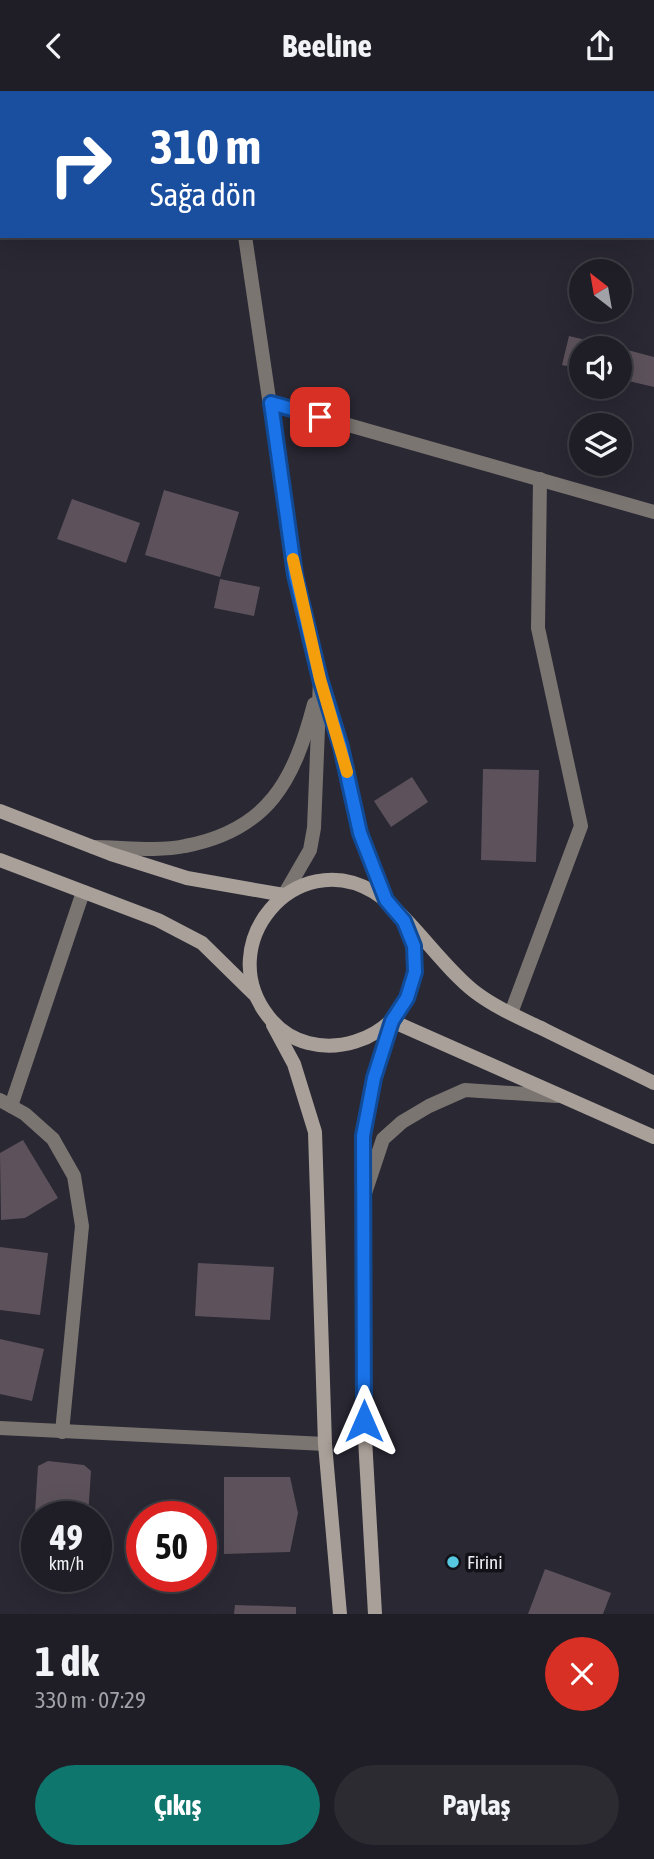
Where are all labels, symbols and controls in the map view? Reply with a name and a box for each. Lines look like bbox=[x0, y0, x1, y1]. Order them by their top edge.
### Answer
icon: back bbox=[35, 27, 73, 65]
text: Beeline bbox=[282, 27, 372, 64]
icon: share bbox=[581, 27, 619, 65]
text: 310 m bbox=[150, 118, 261, 174]
icon: right bbox=[35, 119, 126, 210]
text: Sağa dön bbox=[150, 176, 256, 213]
north arrow bbox=[569, 259, 632, 322]
map controls bbox=[569, 259, 632, 476]
button: sound bbox=[569, 336, 632, 399]
pin bbox=[290, 387, 350, 447]
icon: arrive bbox=[301, 398, 339, 436]
button: layers bbox=[569, 413, 632, 476]
position arrow bbox=[327, 1384, 401, 1458]
speed limit sign: 50 bbox=[126, 1501, 217, 1592]
text: 49 bbox=[50, 1517, 83, 1557]
place label: Firini bbox=[467, 1551, 503, 1573]
text: km/h bbox=[49, 1553, 84, 1574]
marker: Firini bbox=[445, 1554, 461, 1570]
text: 1 dk bbox=[35, 1637, 99, 1685]
button: close bbox=[545, 1637, 619, 1711]
text: 330 m · 07:29 bbox=[35, 1687, 146, 1713]
button: Çıkış bbox=[35, 1765, 320, 1845]
button: Paylaş bbox=[334, 1765, 619, 1845]

